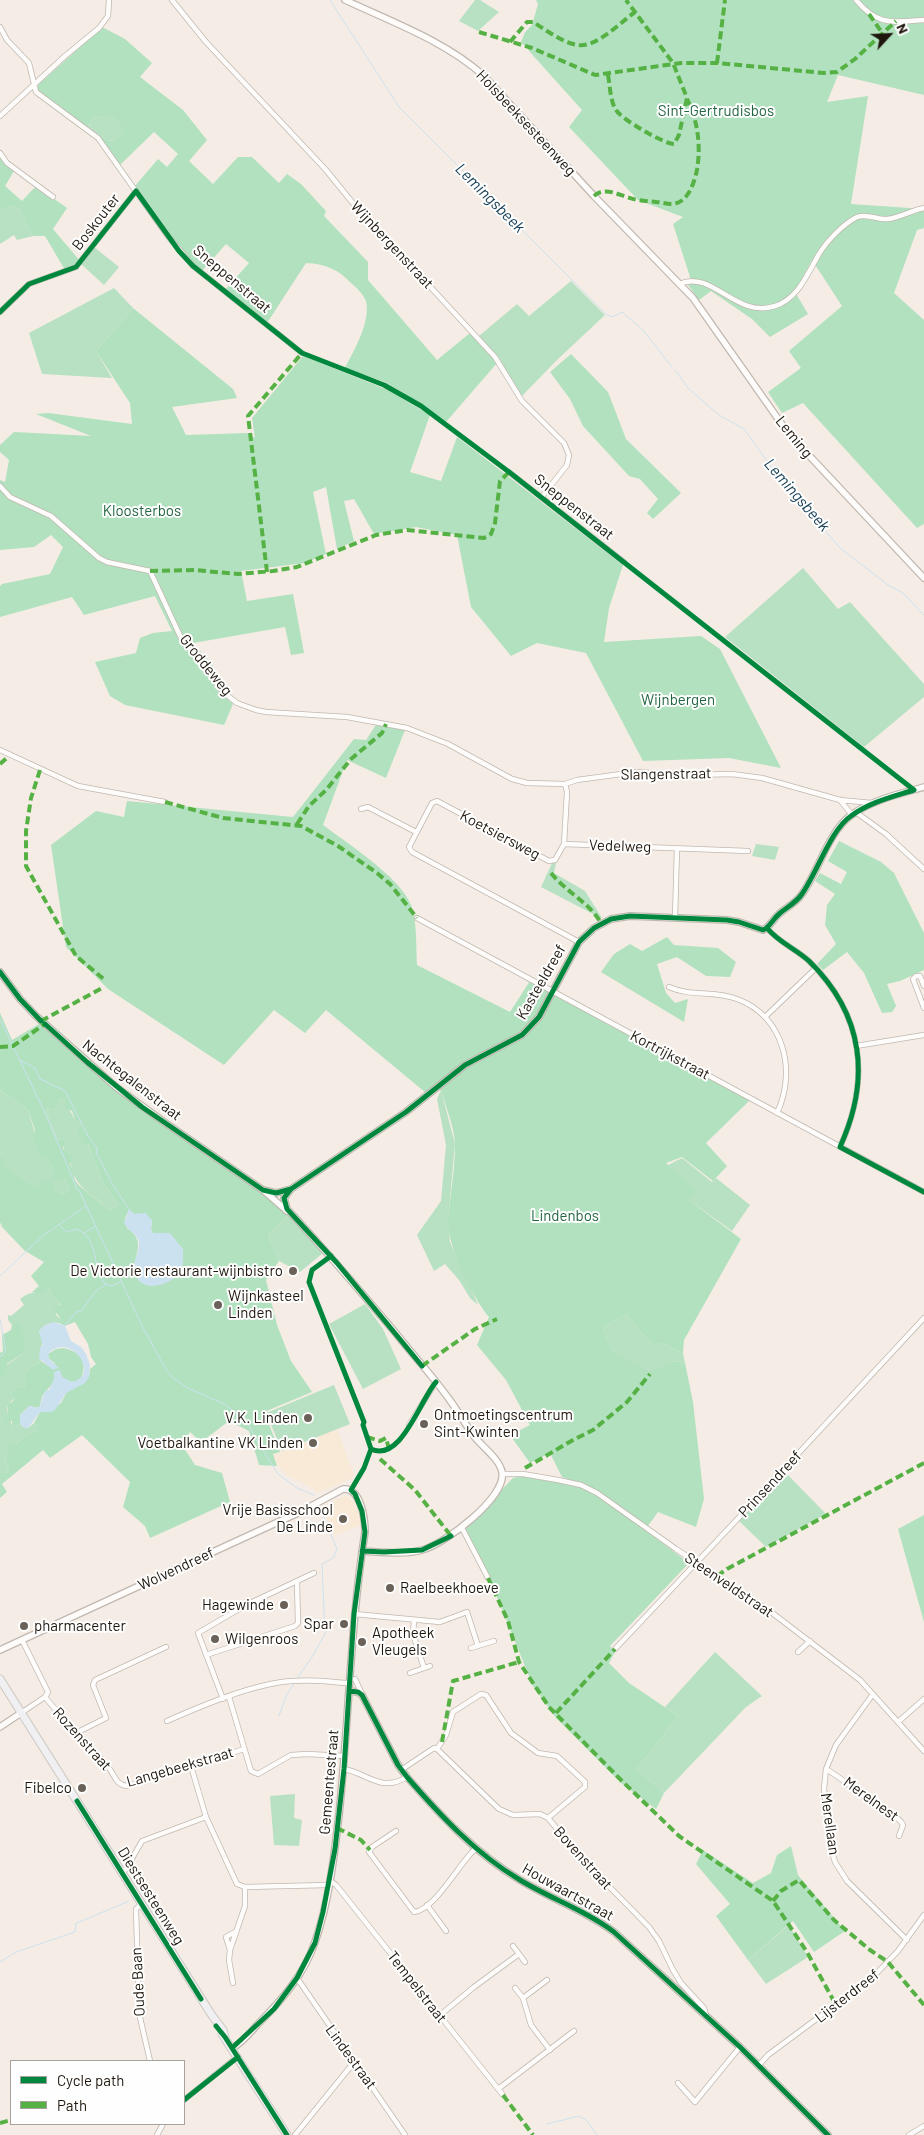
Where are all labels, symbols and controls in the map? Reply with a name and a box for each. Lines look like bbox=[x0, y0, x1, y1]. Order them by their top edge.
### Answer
north arrow bbox=[864, 10, 914, 60]
text: N bbox=[893, 21, 913, 36]
street label: Holsbeeksesteenweg bbox=[472, 66, 580, 180]
park label: Sint-Gertrudisbos bbox=[658, 102, 774, 120]
water label: Lemingsbeek bbox=[451, 159, 529, 237]
street label: Boskouter bbox=[68, 190, 124, 254]
street label: Wijnbergenstraat bbox=[347, 198, 437, 292]
street label: Sneppenstraat bbox=[189, 241, 275, 317]
street label: Leming bbox=[772, 412, 816, 462]
water label: Lemingsbeek bbox=[760, 455, 834, 535]
street label: Sneppenstraat bbox=[531, 470, 617, 544]
park label: Kloosterbos bbox=[103, 502, 181, 520]
street label: Groddeweg bbox=[176, 631, 236, 699]
park label: Wijnbergen bbox=[641, 691, 715, 709]
street label: Slangenstraat bbox=[620, 764, 712, 784]
street label: Koetsiersweg bbox=[457, 806, 543, 864]
street label: Vedelweg bbox=[589, 836, 651, 856]
street label: Kasteeldreef bbox=[512, 941, 570, 1023]
street label: Kortrijkstraat bbox=[627, 1027, 713, 1083]
street label: Nachtegalenstraat bbox=[79, 1036, 185, 1124]
park label: Lindenbos bbox=[531, 1207, 599, 1225]
place label: De Victorie restaurant-wijnbistro bbox=[70, 1262, 283, 1280]
marker: De Victorie restaurant-wijnbistro bbox=[287, 1265, 299, 1277]
place label: Wijnkasteel Linden bbox=[228, 1287, 304, 1322]
marker: Wijnkasteel Linden bbox=[212, 1299, 224, 1311]
place label: Ontmoetingscentrum Sint-Kwinten bbox=[434, 1406, 573, 1441]
place label: V.K. Linden bbox=[225, 1409, 298, 1427]
marker: V.K. Linden bbox=[302, 1412, 314, 1424]
marker: Ontmoetingscentrum Sint-Kwinten bbox=[418, 1418, 430, 1430]
place label: Voetbalkantine VK Linden bbox=[137, 1434, 303, 1452]
marker: Voetbalkantine VK Linden bbox=[307, 1437, 319, 1449]
street label: Prinsendreef bbox=[735, 1447, 805, 1521]
place label: Vrije Basisschool De Linde bbox=[223, 1501, 333, 1536]
marker: Vrije Basisschool De Linde bbox=[337, 1513, 349, 1525]
street label: Wolvendreef bbox=[135, 1544, 217, 1594]
street label: Steenveldstraat bbox=[681, 1549, 777, 1621]
place label: Raelbeekhoeve bbox=[400, 1579, 499, 1597]
marker: Raelbeekhoeve bbox=[384, 1582, 396, 1594]
place label: Hagewinde bbox=[202, 1596, 274, 1614]
marker: Hagewinde bbox=[278, 1599, 290, 1611]
place label: Spar bbox=[304, 1615, 334, 1633]
place label: pharmacenter bbox=[34, 1617, 126, 1635]
marker: Spar bbox=[338, 1618, 350, 1630]
marker: pharmacenter bbox=[18, 1620, 30, 1632]
place label: Apotheek Vleugels bbox=[372, 1624, 434, 1659]
place label: Wilgenroos bbox=[225, 1630, 298, 1648]
marker: Wilgenroos bbox=[209, 1633, 221, 1645]
marker: Apotheek Vleugels bbox=[356, 1636, 368, 1648]
street label: Rozenstraat bbox=[49, 1704, 115, 1774]
street label: Gemeentestraat bbox=[315, 1729, 343, 1835]
street label: Langebeekstraat bbox=[124, 1743, 236, 1791]
street label: Merelnest bbox=[840, 1773, 902, 1825]
place label: Fibelco bbox=[24, 1779, 72, 1797]
marker: Fibelco bbox=[76, 1782, 88, 1794]
street label: Merellaan bbox=[817, 1792, 843, 1856]
street label: Bovenstraat bbox=[550, 1823, 616, 1893]
street label: Diestsesteenweg bbox=[114, 1844, 188, 1948]
street label: Houwaartstraat bbox=[519, 1859, 617, 1925]
street label: Oude Baan bbox=[127, 1947, 149, 2017]
street label: Tempelstraat bbox=[383, 1947, 451, 2027]
street label: Lijsterdreef bbox=[811, 1965, 883, 2027]
street label: Lindestraat bbox=[322, 2021, 380, 2093]
legend bbox=[10, 2060, 185, 2125]
text: Cycle path bbox=[57, 2071, 124, 2089]
text: Path bbox=[57, 2096, 87, 2114]

